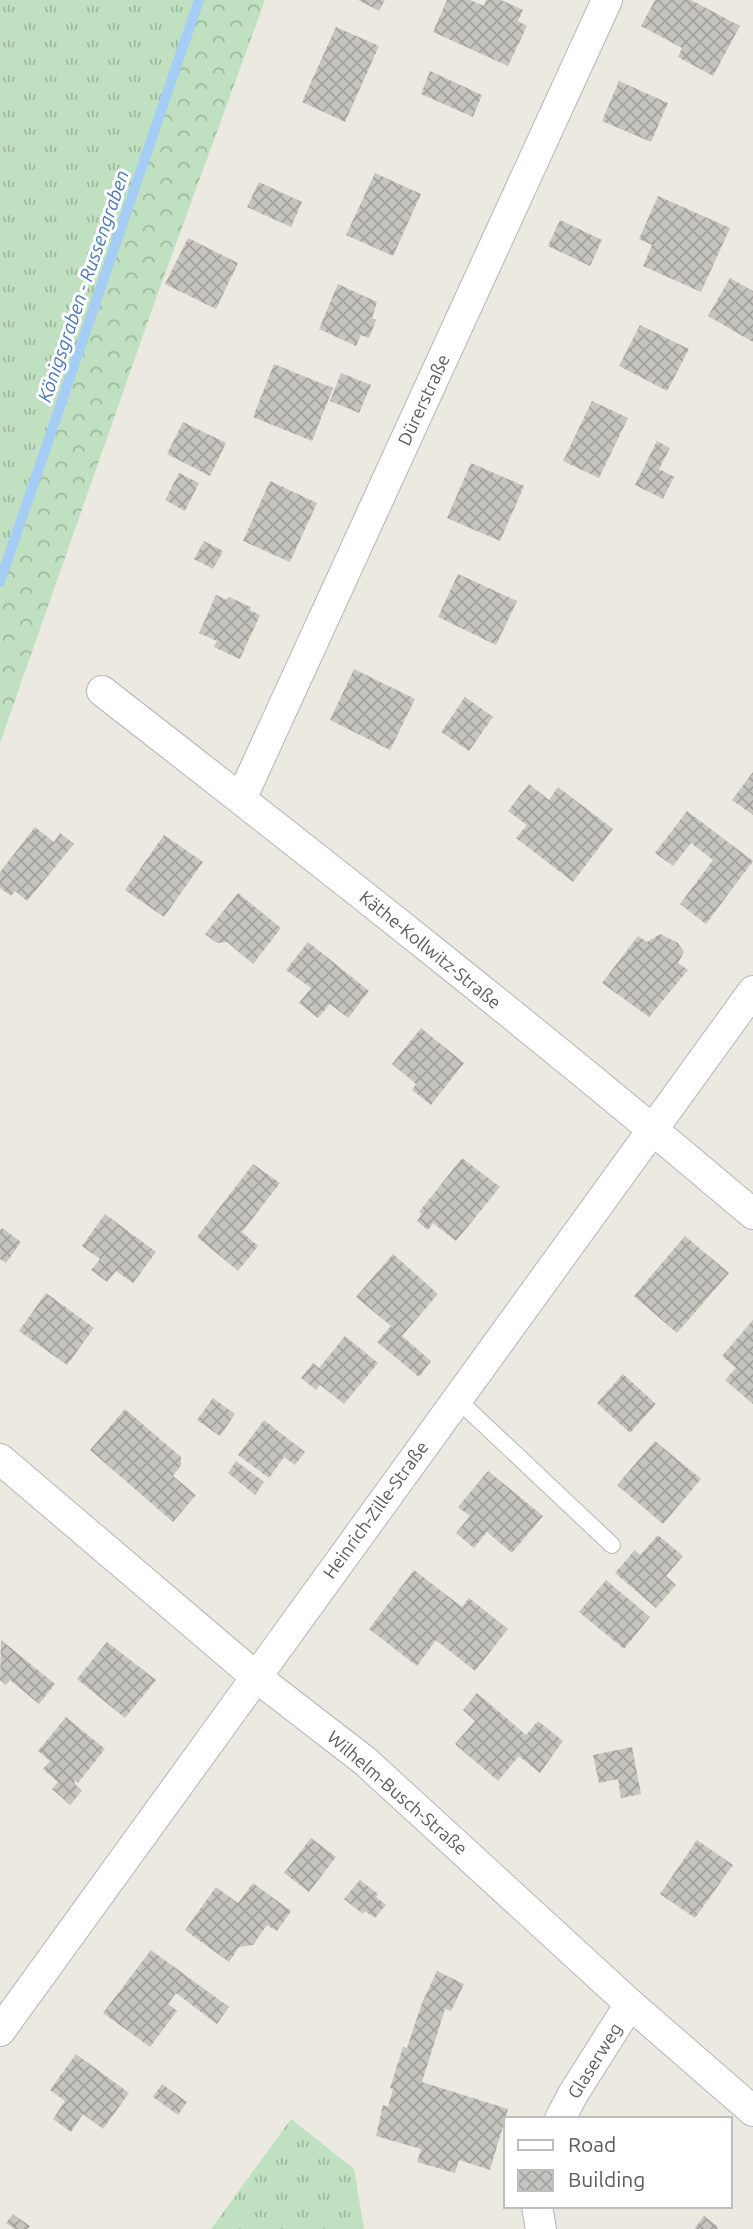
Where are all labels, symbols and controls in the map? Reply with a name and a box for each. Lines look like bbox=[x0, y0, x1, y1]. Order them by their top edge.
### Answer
water label: Königsgraben - Russengraben bbox=[33, 167, 133, 405]
street label: Dürerstraße bbox=[393, 351, 453, 448]
street label: Käthe-Kollwitz-Straße bbox=[356, 886, 505, 1012]
street label: Heinrich-Zille-Straße bbox=[319, 1437, 432, 1582]
street label: Wilhelm-Busch-Straße bbox=[324, 1726, 472, 1858]
street label: Glaserweg bbox=[563, 2019, 625, 2102]
legend bbox=[504, 2117, 732, 2208]
text: Road bbox=[568, 2132, 616, 2156]
text: Building bbox=[568, 2167, 645, 2191]

